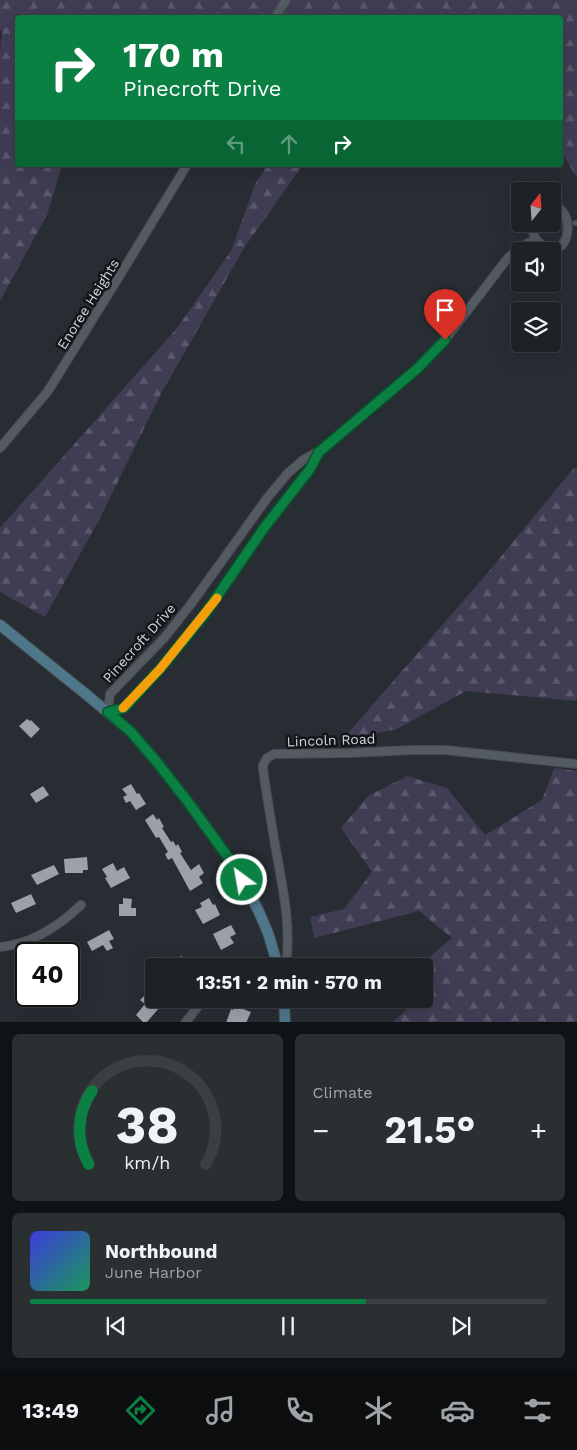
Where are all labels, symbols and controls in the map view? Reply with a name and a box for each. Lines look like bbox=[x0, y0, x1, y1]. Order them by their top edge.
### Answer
text: 170 m bbox=[123, 34, 224, 76]
icon: right bbox=[40, 35, 105, 100]
text: Pinecroft Drive bbox=[123, 76, 282, 101]
icon: left bbox=[222, 130, 250, 158]
icon: ahead bbox=[275, 130, 303, 158]
icon: right bbox=[328, 130, 356, 158]
north arrow bbox=[511, 182, 561, 232]
map controls bbox=[511, 182, 561, 352]
button: sound bbox=[511, 242, 561, 292]
street label: Enoree Heights bbox=[54, 256, 122, 352]
pin bbox=[424, 289, 466, 340]
icon: arrive bbox=[431, 296, 459, 324]
button: layers bbox=[511, 302, 561, 352]
street label: Pinecroft Drive bbox=[99, 600, 179, 686]
street label: Lincoln Road bbox=[286, 730, 376, 750]
position arrow bbox=[215, 853, 267, 905]
speed limit sign: 40 bbox=[15, 942, 80, 1007]
text: 13:51 · 2 min · 570 m bbox=[196, 971, 382, 994]
text: Climate bbox=[313, 1083, 373, 1102]
text: 38 bbox=[116, 1095, 179, 1156]
text: 21.5° bbox=[384, 1108, 475, 1152]
text: − bbox=[313, 1114, 329, 1147]
text: + bbox=[530, 1114, 547, 1147]
text: km/h bbox=[124, 1152, 170, 1173]
text: Northbound bbox=[105, 1240, 217, 1263]
text: June Harbor bbox=[105, 1263, 202, 1282]
icon: previous bbox=[102, 1312, 130, 1340]
icon: pause bbox=[274, 1312, 302, 1340]
icon: next bbox=[447, 1312, 475, 1340]
icon: directions bbox=[123, 1393, 158, 1428]
icon: music bbox=[203, 1393, 238, 1428]
icon: phone bbox=[282, 1393, 317, 1428]
icon: climate bbox=[361, 1393, 396, 1428]
icon: car bbox=[440, 1393, 475, 1428]
icon: filters bbox=[520, 1393, 555, 1428]
text: 13:49 bbox=[22, 1398, 79, 1423]

